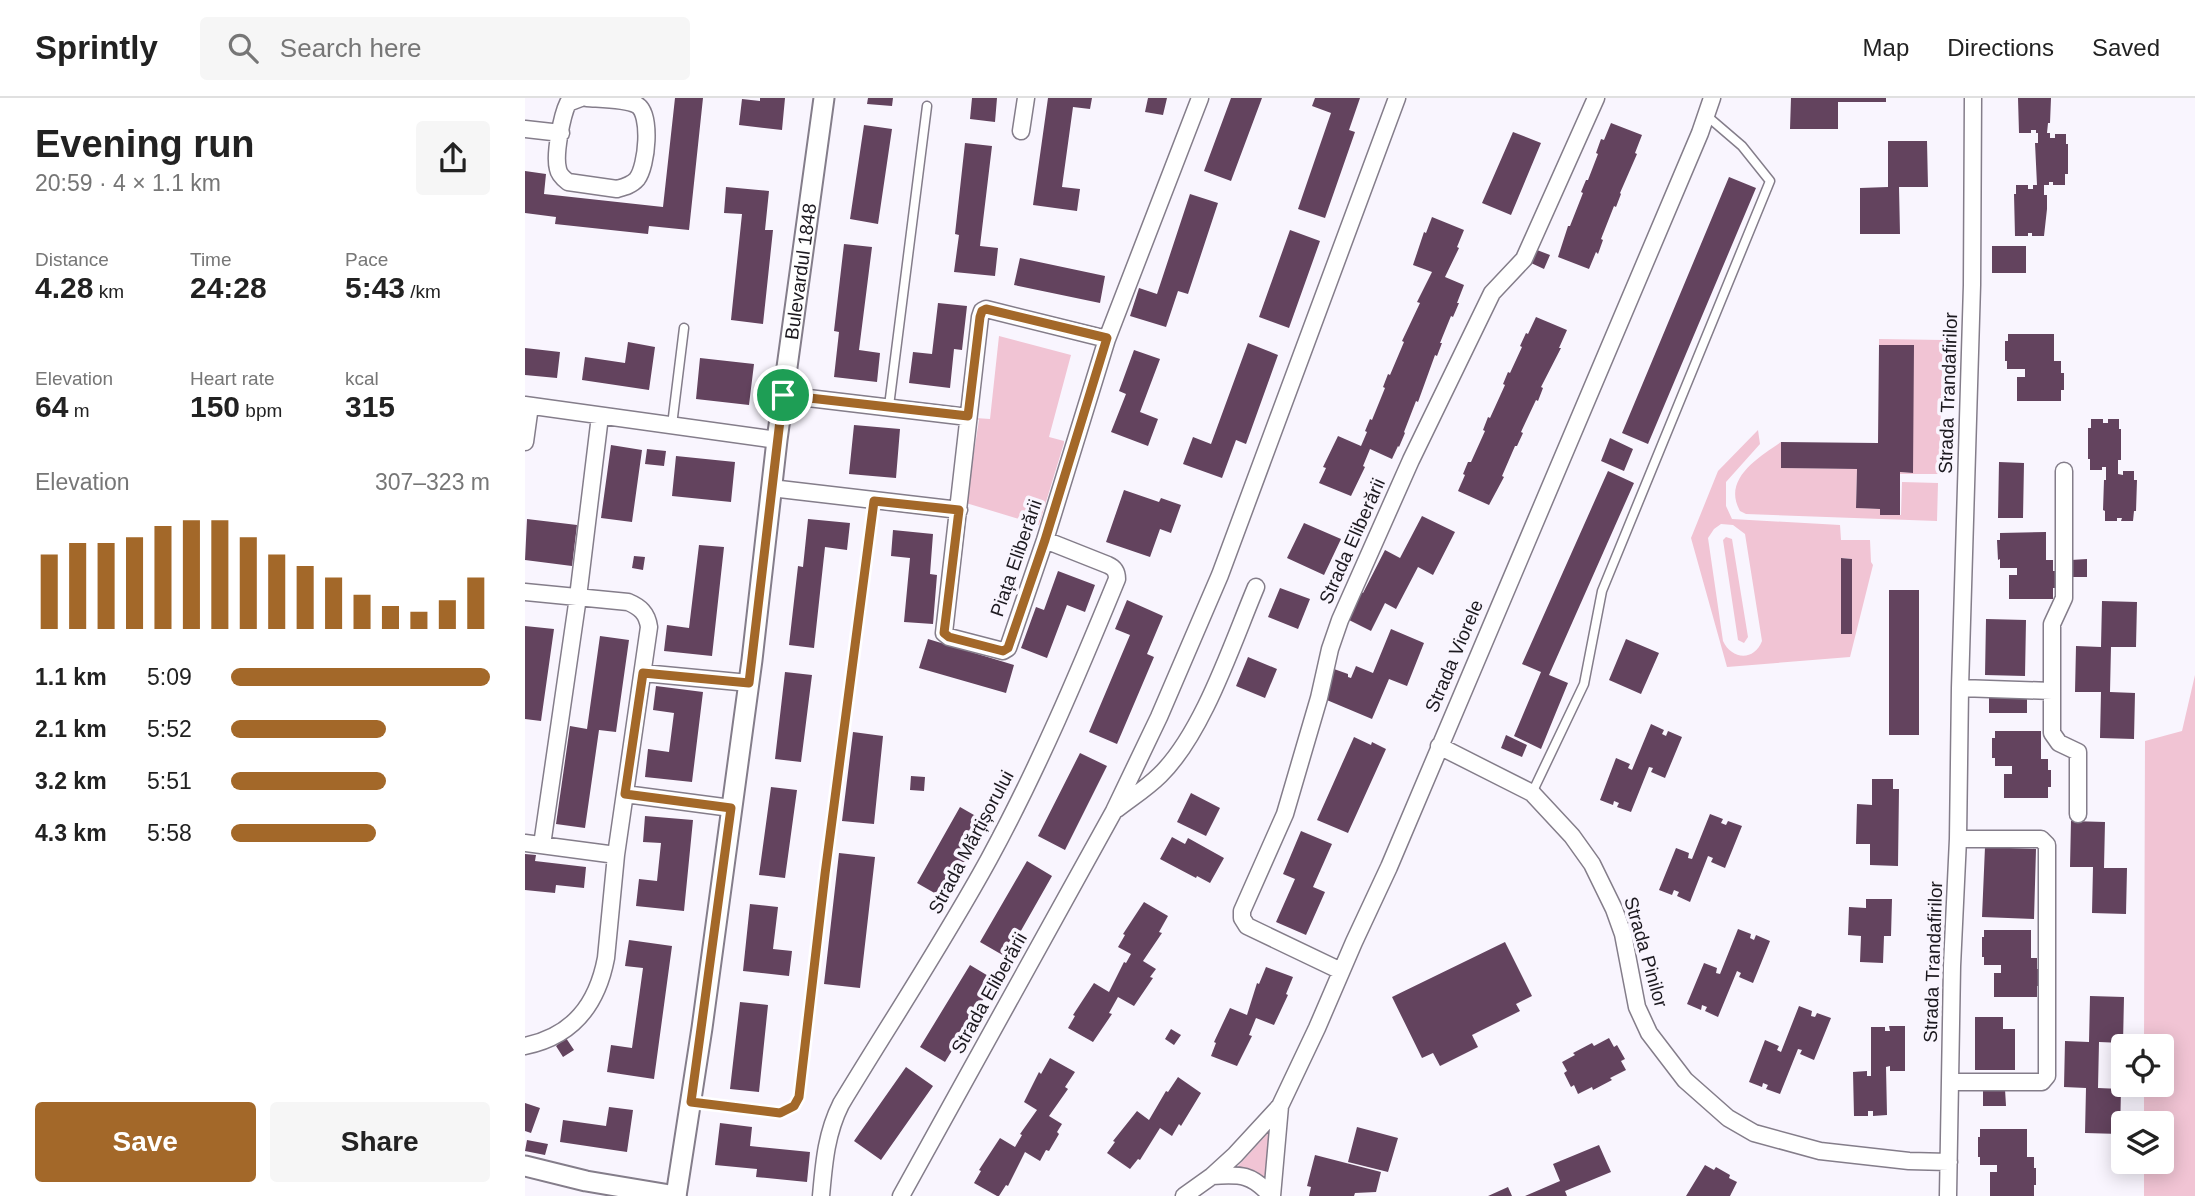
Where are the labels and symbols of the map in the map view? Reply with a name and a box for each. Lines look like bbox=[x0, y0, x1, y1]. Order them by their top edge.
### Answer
street label: Bulevardul 1848 bbox=[780, 202, 820, 341]
street label: Strada Trandafirilor bbox=[1935, 311, 1961, 474]
pin bbox=[753, 365, 813, 425]
street label: Strada Eliberării bbox=[1315, 475, 1389, 607]
street label: Piața Eliberării bbox=[986, 497, 1046, 619]
street label: Strada Viorele bbox=[1421, 597, 1487, 715]
street label: Strada Mărțișorului bbox=[924, 767, 1018, 917]
street label: Strada Trandafirilor bbox=[1920, 880, 1946, 1043]
street label: Strada Pinilor bbox=[1620, 894, 1672, 1010]
street label: Strada Eliberării bbox=[947, 929, 1031, 1057]

